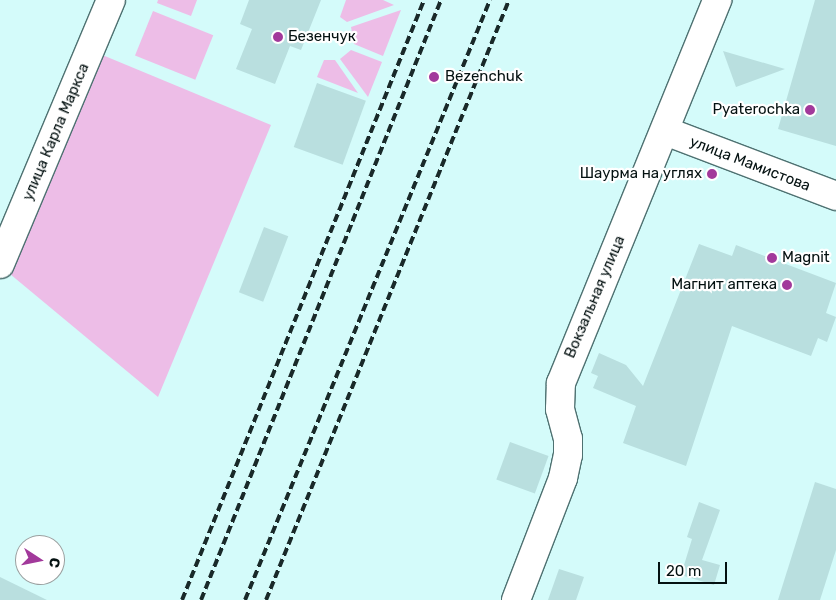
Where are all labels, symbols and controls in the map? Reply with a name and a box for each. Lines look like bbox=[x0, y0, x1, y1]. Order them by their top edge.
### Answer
place label: Безенчук bbox=[288, 28, 356, 46]
marker: Безенчук bbox=[272, 31, 284, 43]
street label: улица Карла Маркса bbox=[19, 61, 93, 203]
place label: Bezenchuk bbox=[445, 68, 523, 86]
marker: Bezenchuk bbox=[427, 70, 441, 84]
place label: Pyaterochka bbox=[712, 101, 800, 119]
marker: Pyaterochka bbox=[804, 104, 816, 116]
street label: улица Мамистова bbox=[687, 133, 813, 195]
place label: Шаурма на углях bbox=[580, 165, 702, 183]
marker: Шаурма на углях bbox=[706, 168, 718, 180]
street label: Вокзальная улица bbox=[561, 233, 629, 361]
place label: Magnit bbox=[782, 249, 830, 267]
marker: Magnit bbox=[766, 252, 778, 264]
place label: Магнит аптека bbox=[671, 276, 777, 294]
marker: Магнит аптека bbox=[781, 279, 793, 291]
north arrow bbox=[15, 535, 65, 585]
scale bar bbox=[661, 552, 730, 584]
text: С bbox=[45, 556, 64, 569]
text: 20 m bbox=[666, 562, 701, 580]

